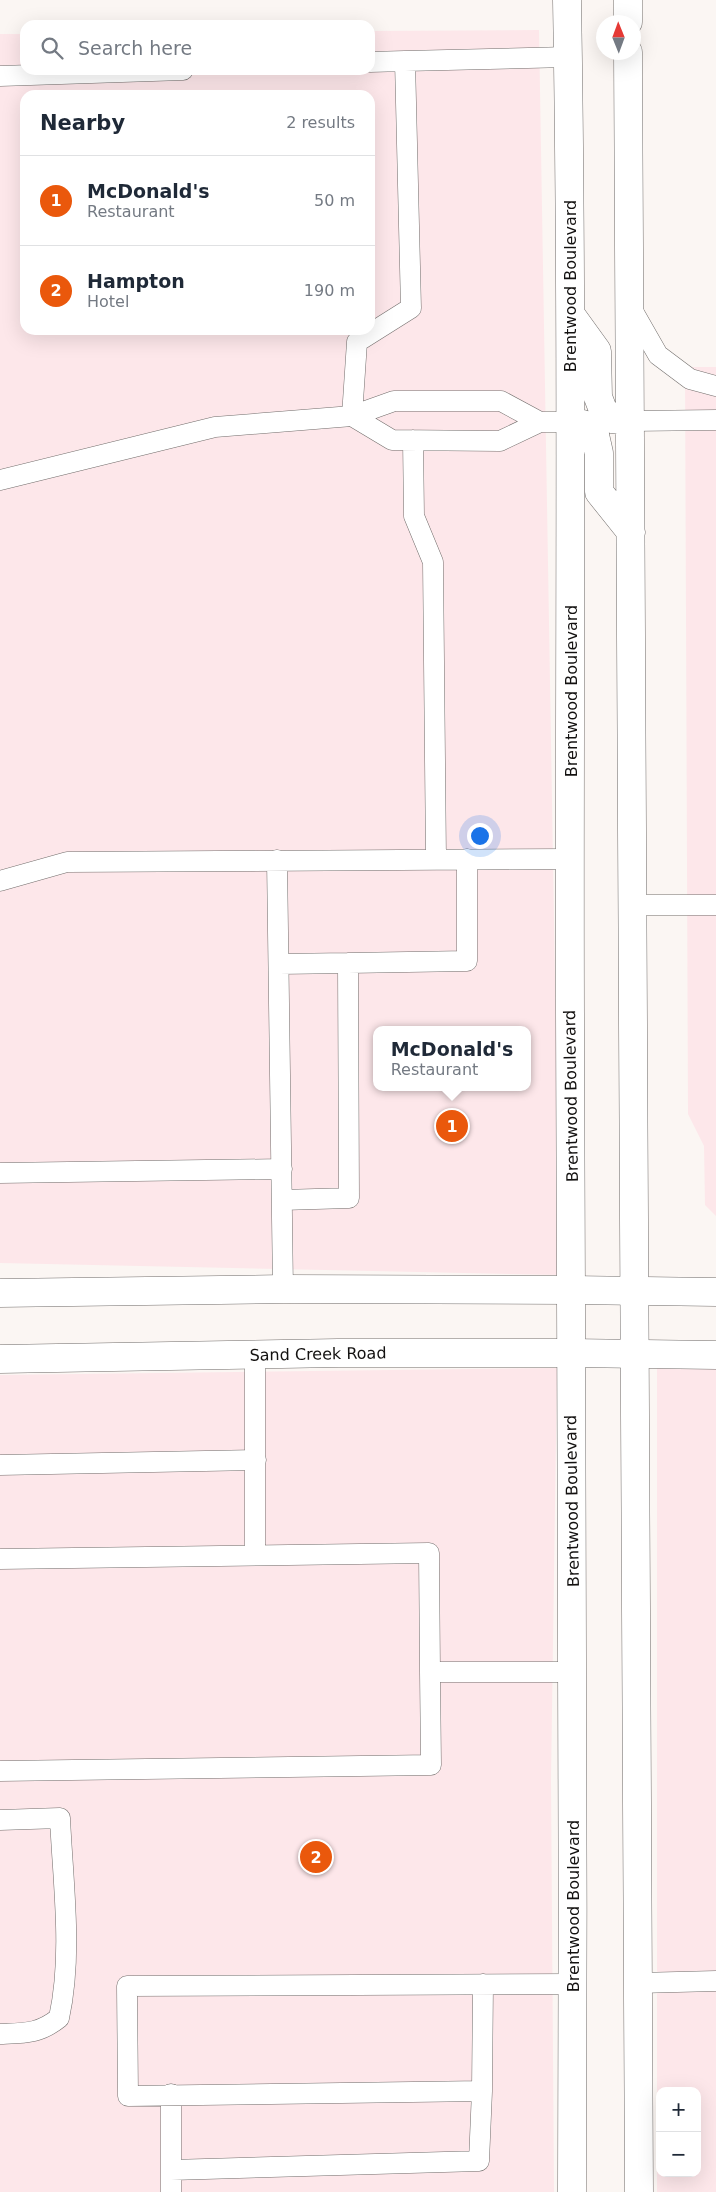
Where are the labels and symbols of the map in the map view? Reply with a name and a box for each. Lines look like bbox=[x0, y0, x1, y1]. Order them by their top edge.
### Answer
north arrow bbox=[596, 15, 641, 60]
street label: Brentwood Boulevard bbox=[561, 200, 580, 372]
street label: Brentwood Boulevard bbox=[562, 605, 581, 777]
your location bbox=[467, 823, 493, 849]
street label: Brentwood Boulevard bbox=[560, 1010, 582, 1182]
pin: 1 bbox=[436, 1107, 468, 1145]
street label: Sand Creek Road bbox=[249, 1343, 387, 1365]
street label: Brentwood Boulevard bbox=[561, 1415, 583, 1587]
street label: Brentwood Boulevard bbox=[564, 1820, 583, 1992]
pin: 2 bbox=[300, 1838, 332, 1876]

